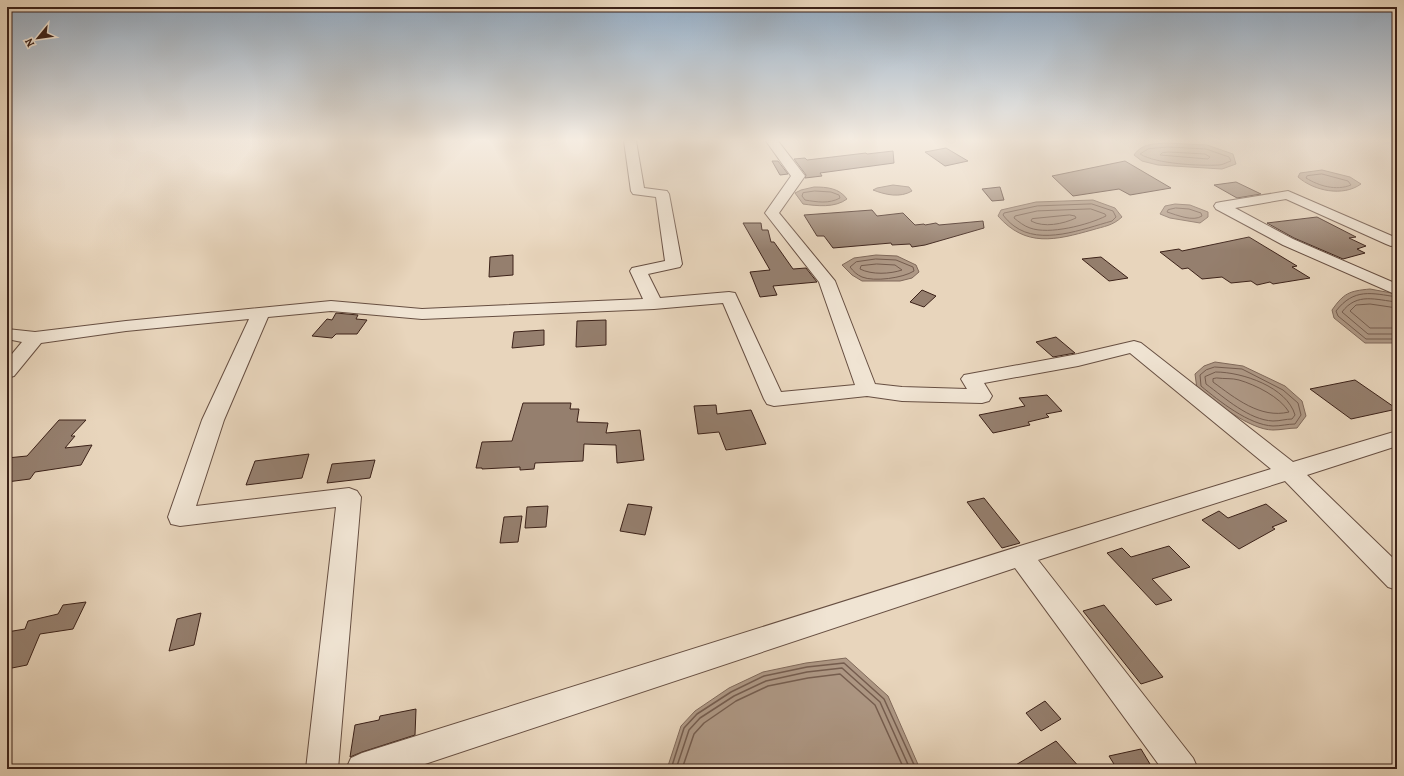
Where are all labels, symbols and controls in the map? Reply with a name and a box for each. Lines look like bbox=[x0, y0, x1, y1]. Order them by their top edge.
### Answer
north arrow bbox=[18, 18, 58, 58]
text: N bbox=[21, 35, 38, 50]

